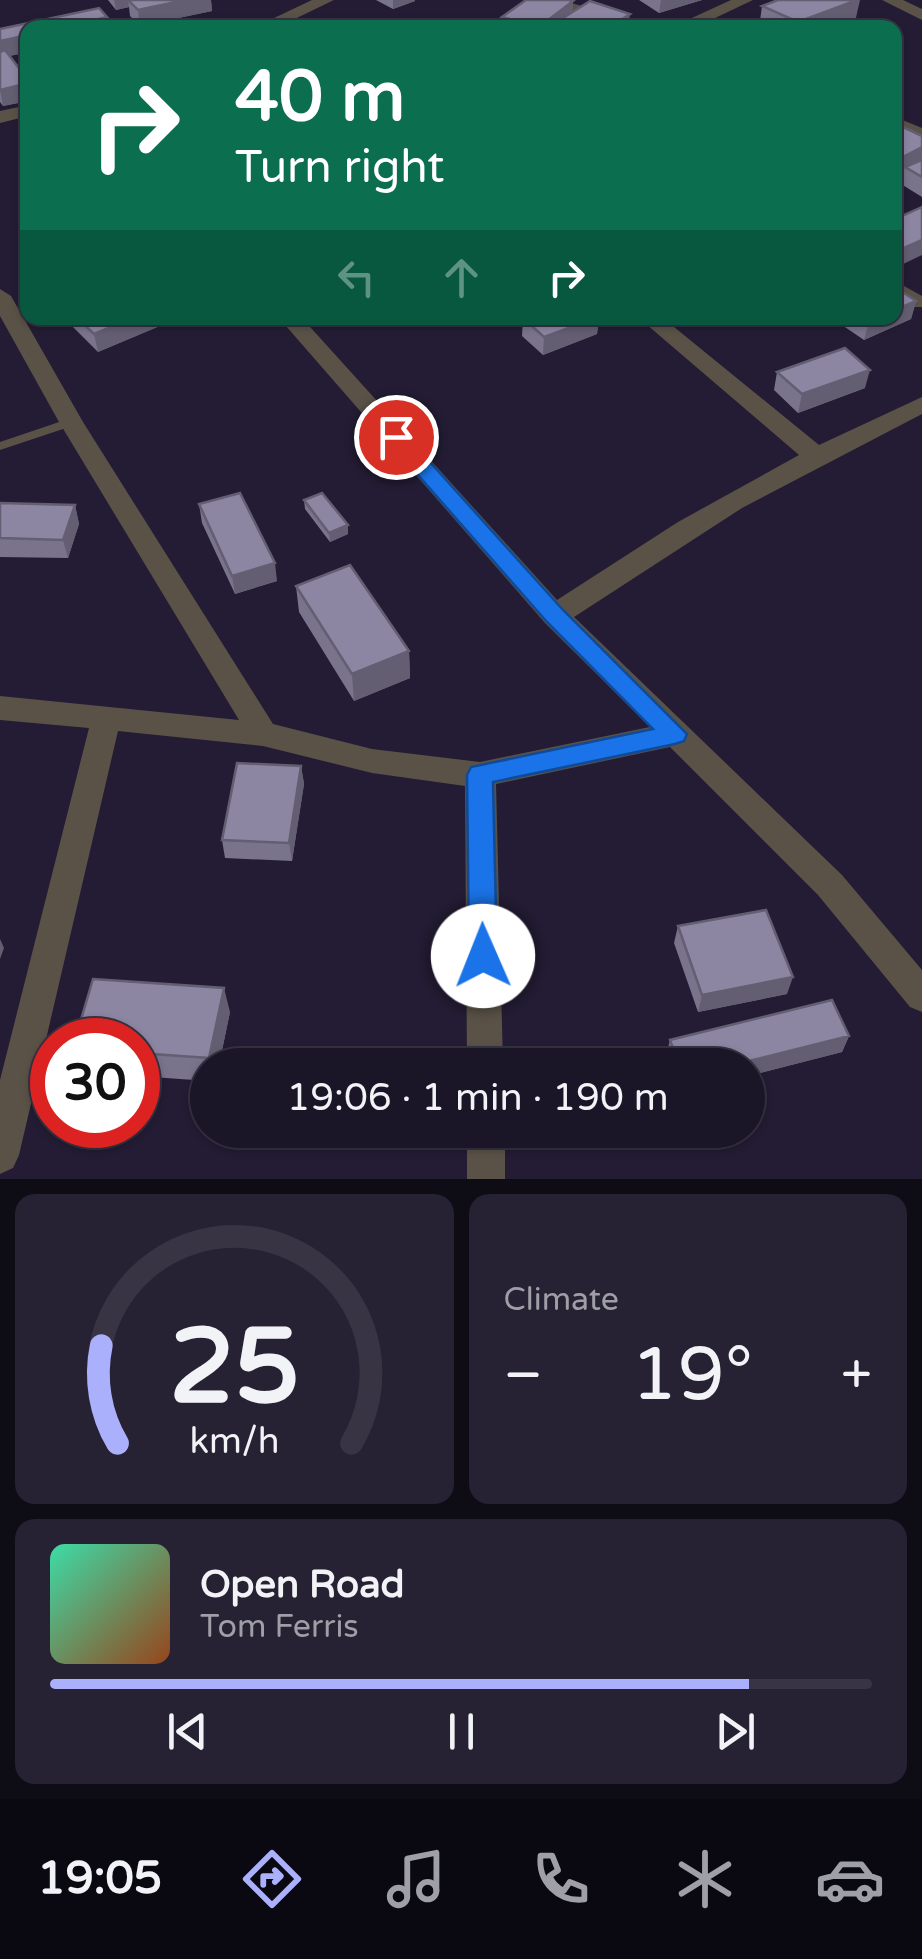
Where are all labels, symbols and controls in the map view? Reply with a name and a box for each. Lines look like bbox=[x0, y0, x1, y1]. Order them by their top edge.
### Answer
text: 40 m bbox=[235, 56, 405, 140]
icon: right bbox=[70, 60, 200, 190]
text: Turn right bbox=[235, 141, 444, 195]
icon: left bbox=[329, 250, 384, 305]
icon: ahead bbox=[434, 250, 489, 305]
icon: right bbox=[539, 250, 594, 305]
pin bbox=[354, 395, 439, 480]
icon: arrive bbox=[369, 410, 424, 465]
position arrow bbox=[431, 904, 535, 1008]
speed limit sign: 30 bbox=[30, 1018, 160, 1148]
text: 19:06 · 1 min · 190 m bbox=[286, 1075, 669, 1121]
text: Climate bbox=[504, 1281, 619, 1319]
text: 25 bbox=[169, 1306, 300, 1431]
text: 19° bbox=[631, 1330, 753, 1420]
text: − bbox=[504, 1343, 543, 1409]
text: + bbox=[841, 1343, 872, 1409]
text: km/h bbox=[189, 1420, 279, 1463]
text: Open Road bbox=[200, 1562, 405, 1608]
text: Tom Ferris bbox=[200, 1608, 359, 1646]
icon: previous bbox=[160, 1704, 215, 1759]
icon: pause bbox=[434, 1704, 489, 1759]
icon: next bbox=[708, 1704, 763, 1759]
icon: directions bbox=[237, 1844, 307, 1914]
icon: music bbox=[381, 1844, 451, 1914]
icon: phone bbox=[526, 1844, 596, 1914]
icon: climate bbox=[670, 1844, 740, 1914]
icon: car bbox=[815, 1844, 885, 1914]
text: 19:05 bbox=[37, 1852, 162, 1906]

